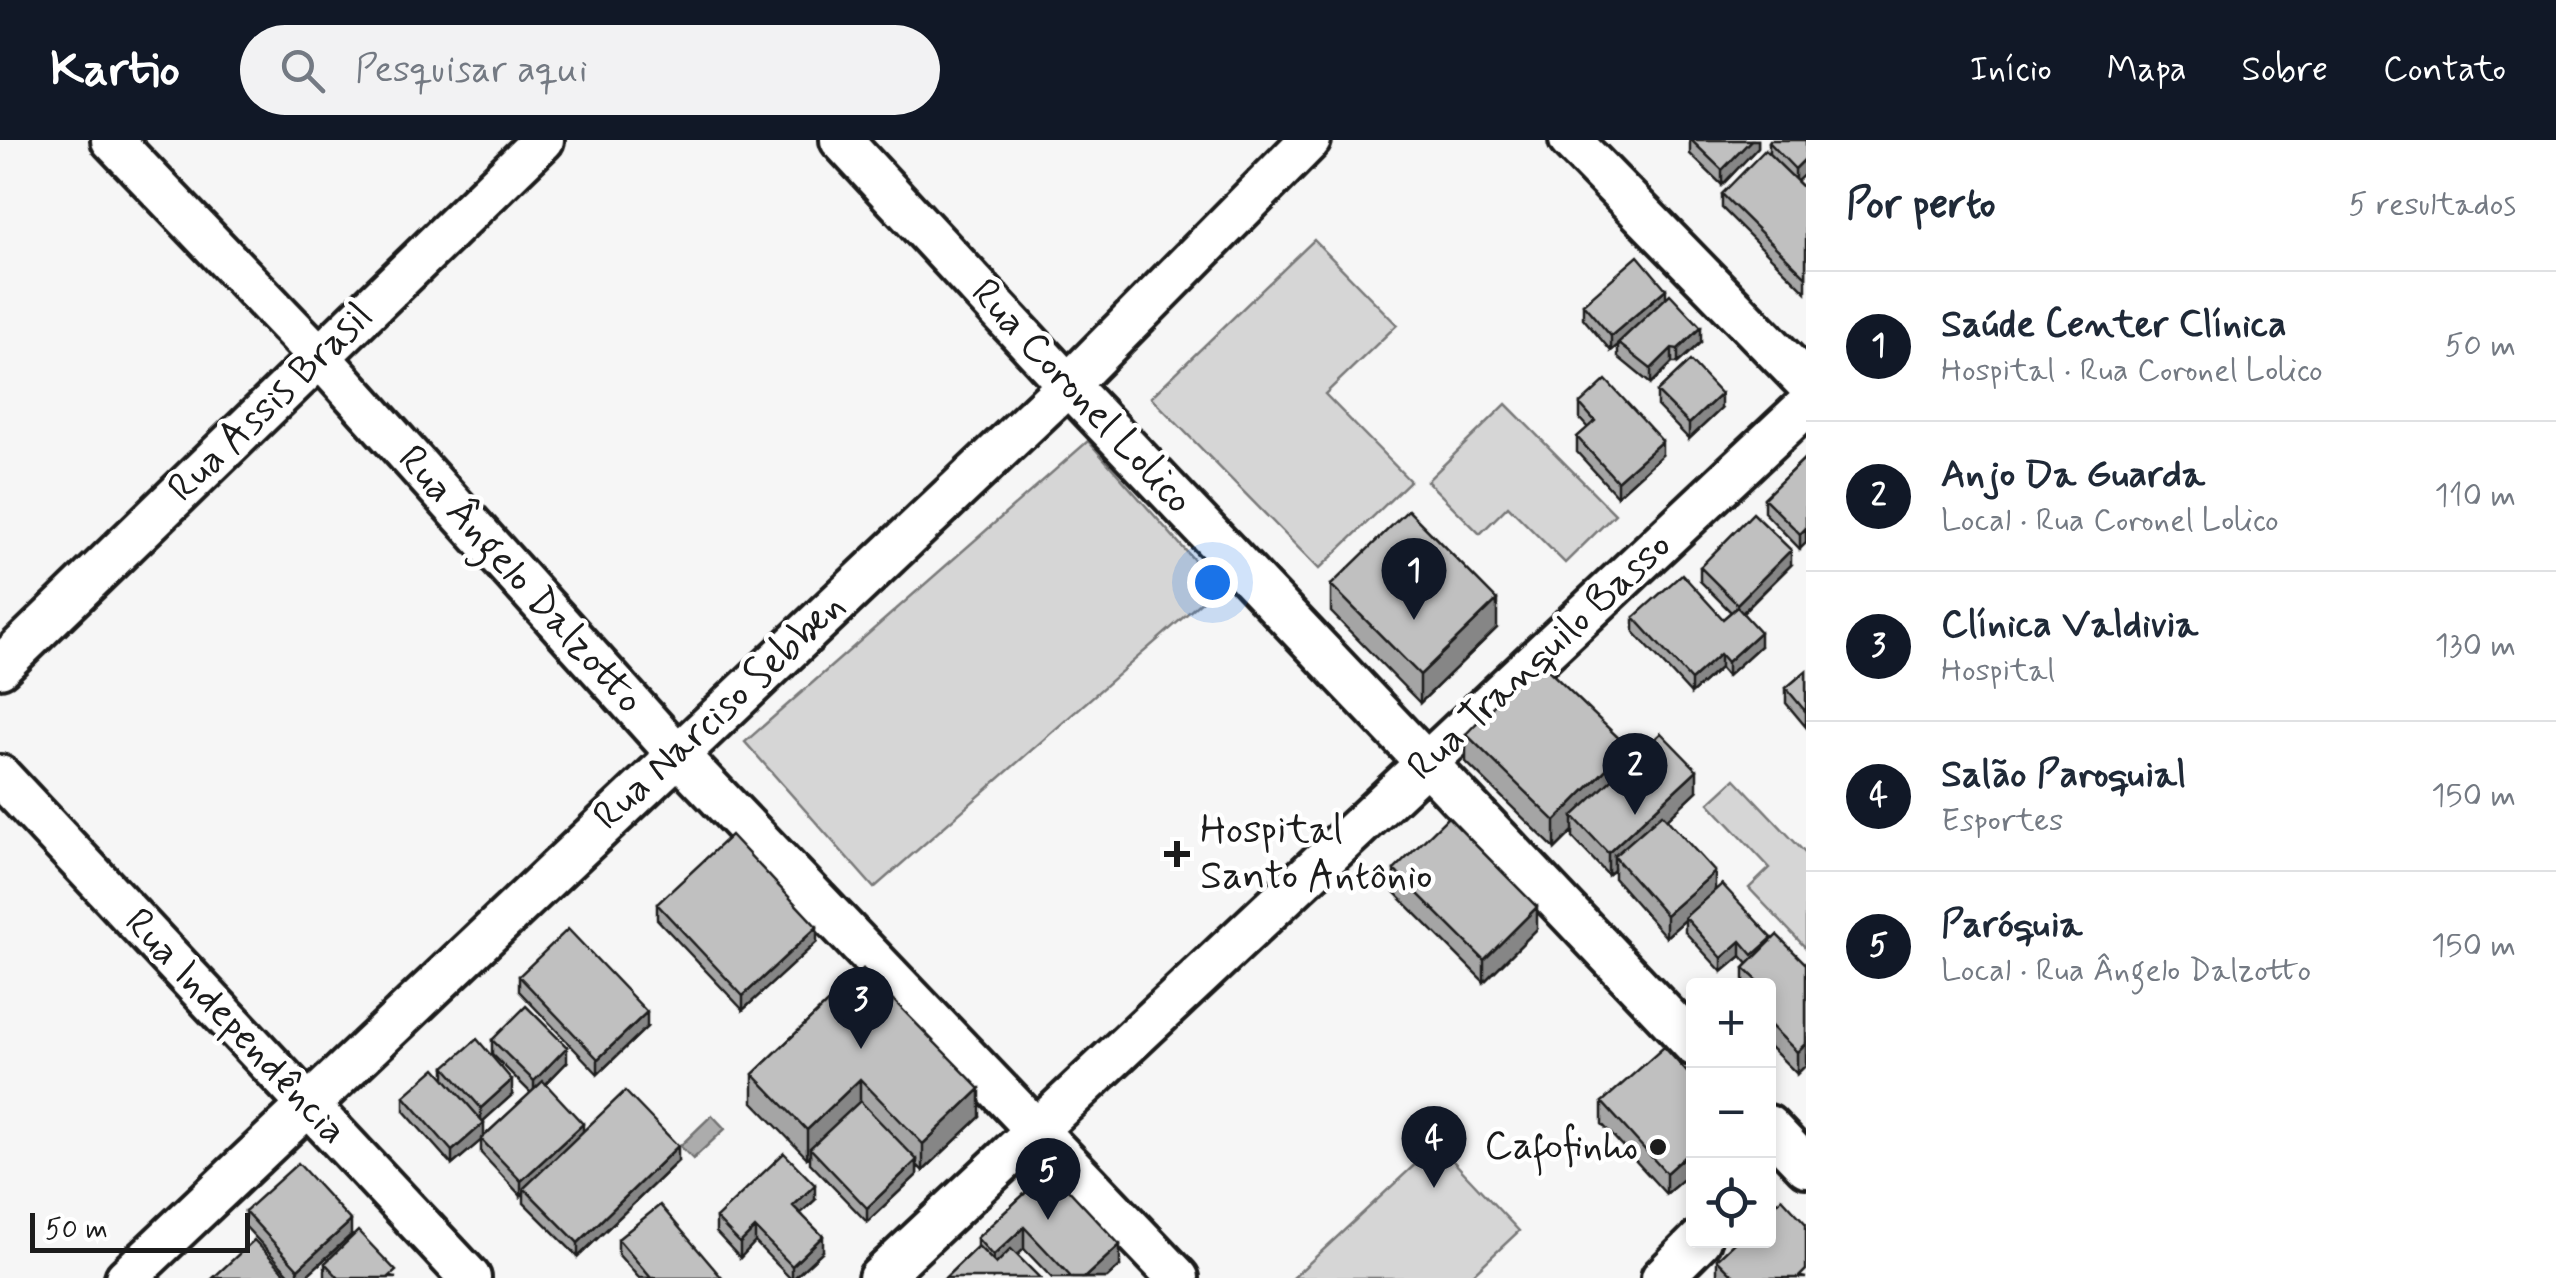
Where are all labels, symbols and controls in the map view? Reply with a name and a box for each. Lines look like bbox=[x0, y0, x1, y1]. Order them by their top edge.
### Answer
search box bbox=[240, 25, 940, 115]
text: Kartio bbox=[50, 39, 180, 102]
icon: search bbox=[275, 43, 330, 98]
text: Pesquisar aqui bbox=[355, 46, 588, 95]
text: Início bbox=[1970, 47, 2052, 93]
text: Mapa bbox=[2107, 47, 2187, 93]
text: Sobre bbox=[2242, 47, 2328, 93]
text: Contato bbox=[2383, 47, 2506, 93]
text: Por perto bbox=[1846, 178, 1996, 233]
text: 5 resultados bbox=[2348, 184, 2516, 226]
street label: Rua Coronel Lolico bbox=[958, 268, 1204, 526]
street label: Rua Assis Brasil bbox=[157, 292, 385, 514]
text: Saúde Center Clínica bbox=[1941, 301, 2287, 350]
text: 1 bbox=[1871, 325, 1886, 367]
text: 50 m bbox=[2444, 325, 2516, 367]
text: Hospital · Rua Coronel Lolico bbox=[1941, 350, 2323, 392]
street label: Rua Ângelo Dalzotto bbox=[382, 435, 655, 728]
text: Anjo Da Guarda bbox=[1941, 451, 2205, 500]
text: 2 bbox=[1871, 475, 1886, 517]
text: 110 m bbox=[2435, 475, 2516, 517]
text: Local · Rua Coronel Lolico bbox=[1941, 500, 2279, 542]
street label: Rua Tranquilo Basso bbox=[1397, 521, 1683, 793]
pin: 1 bbox=[1382, 538, 1446, 620]
your location bbox=[1187, 557, 1238, 608]
street label: Rua Narciso Sebben bbox=[583, 582, 857, 842]
text: Clínica Valdivia bbox=[1941, 601, 2198, 650]
text: 3 bbox=[1871, 625, 1886, 667]
text: 130 m bbox=[2435, 625, 2516, 667]
text: Hospital bbox=[1941, 650, 2055, 692]
pin: 2 bbox=[1602, 732, 1668, 815]
text: Salão Paroquial bbox=[1941, 751, 2186, 800]
text: 4 bbox=[1869, 775, 1888, 817]
text: 150 m bbox=[2431, 775, 2516, 817]
text: Esportes bbox=[1941, 800, 2063, 842]
place label: Hospital Santo Antônio bbox=[1200, 805, 1432, 903]
marker: Hospital Santo Antônio bbox=[1164, 841, 1190, 867]
street label: Rua Independência bbox=[112, 898, 358, 1156]
text: Paróquia bbox=[1941, 901, 2082, 950]
text: 5 bbox=[1869, 925, 1888, 967]
text: 150 m bbox=[2431, 925, 2516, 967]
text: Local · Rua Ângelo Dalzotto bbox=[1941, 950, 2311, 992]
pin: 3 bbox=[828, 966, 894, 1049]
map controls bbox=[1686, 978, 1776, 1248]
button: + bbox=[1686, 978, 1776, 1068]
button: − bbox=[1686, 1068, 1776, 1158]
pin: 4 bbox=[1402, 1106, 1466, 1188]
place label: Cafofinho bbox=[1484, 1121, 1638, 1176]
marker: Cafofinho bbox=[1647, 1136, 1669, 1158]
pin: 5 bbox=[1016, 1138, 1080, 1220]
button: locate bbox=[1686, 1158, 1776, 1248]
scale bar bbox=[30, 1208, 250, 1252]
text: 50 m bbox=[45, 1212, 108, 1249]

